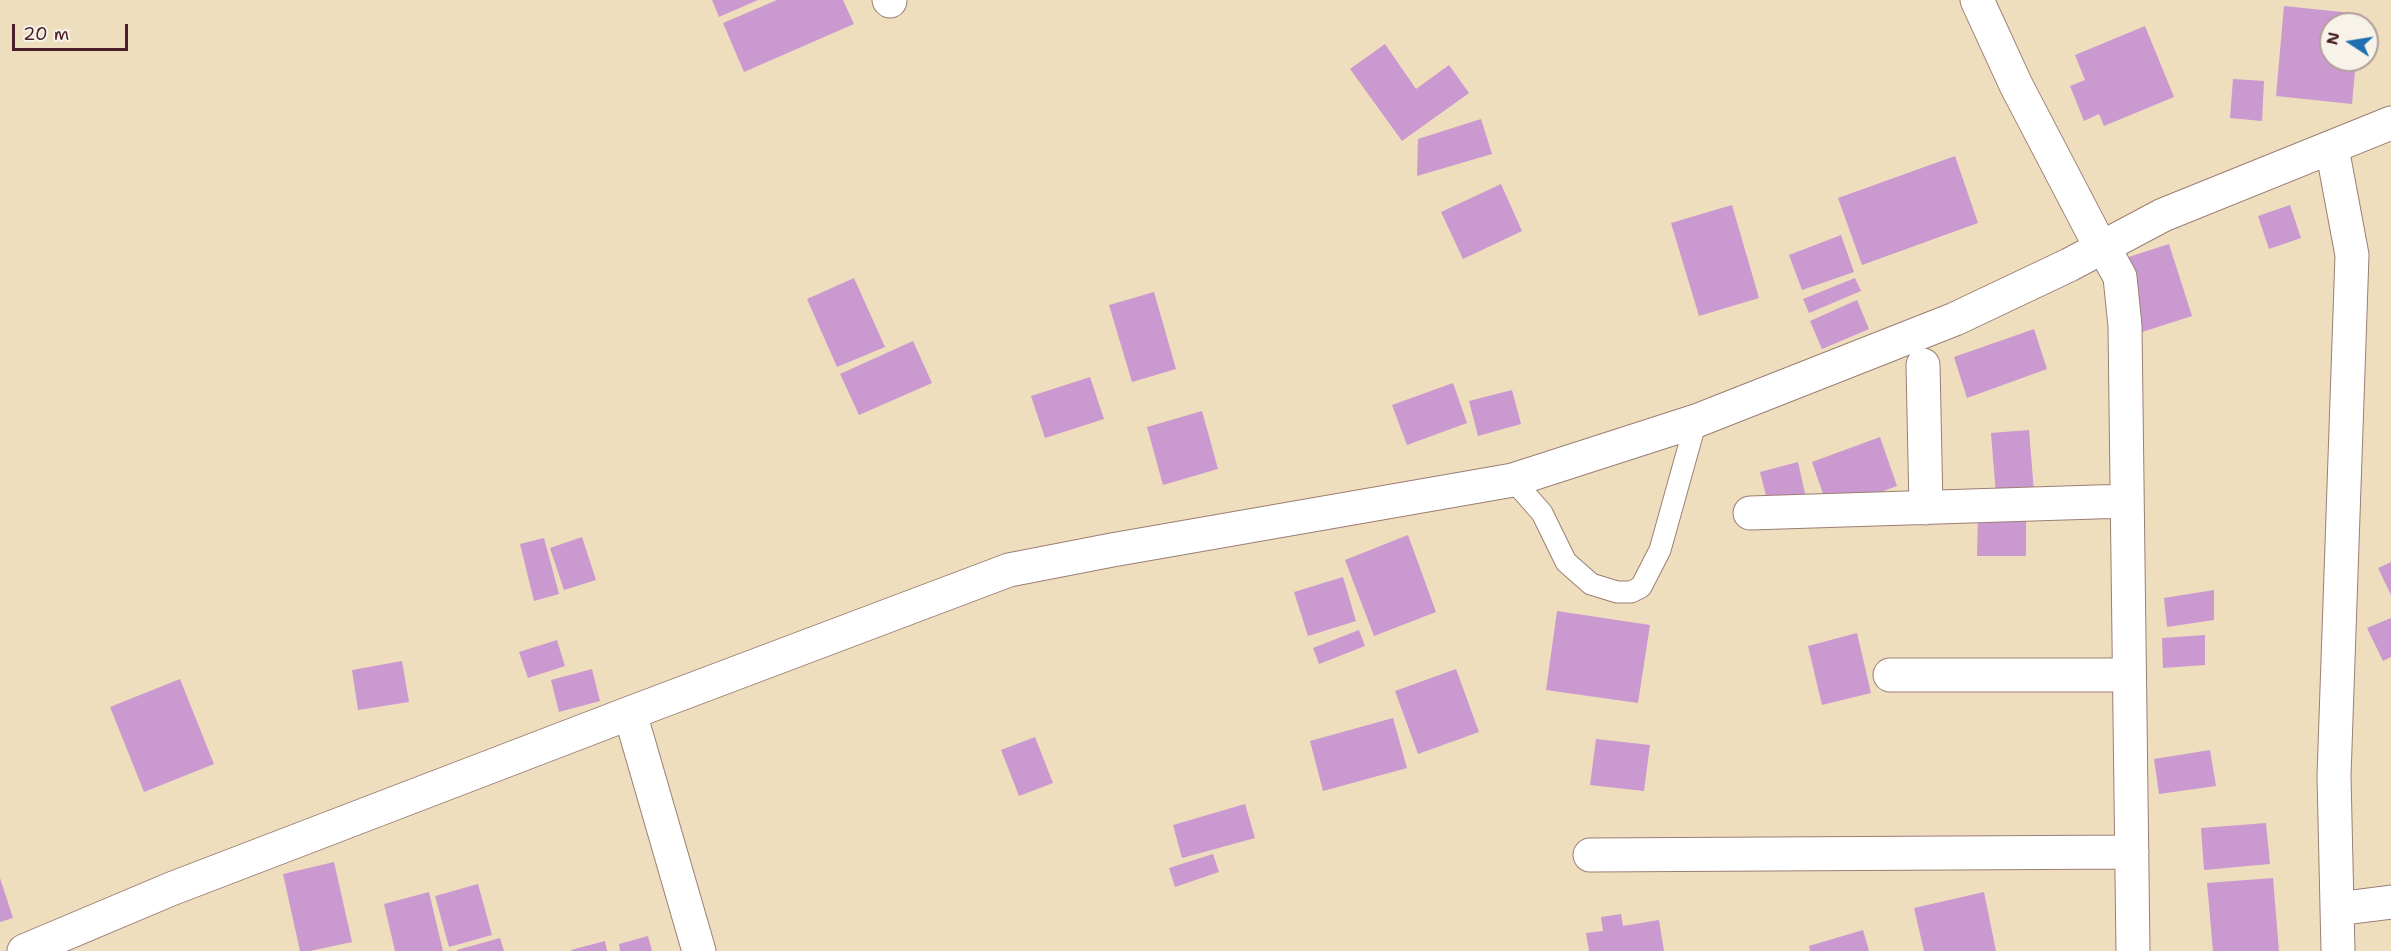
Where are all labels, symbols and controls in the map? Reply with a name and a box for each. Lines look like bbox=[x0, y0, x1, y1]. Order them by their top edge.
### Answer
scale bar bbox=[15, 12, 130, 50]
north arrow bbox=[2319, 12, 2379, 72]
text: 20 m bbox=[23, 22, 69, 46]
text: N bbox=[2321, 30, 2344, 47]

